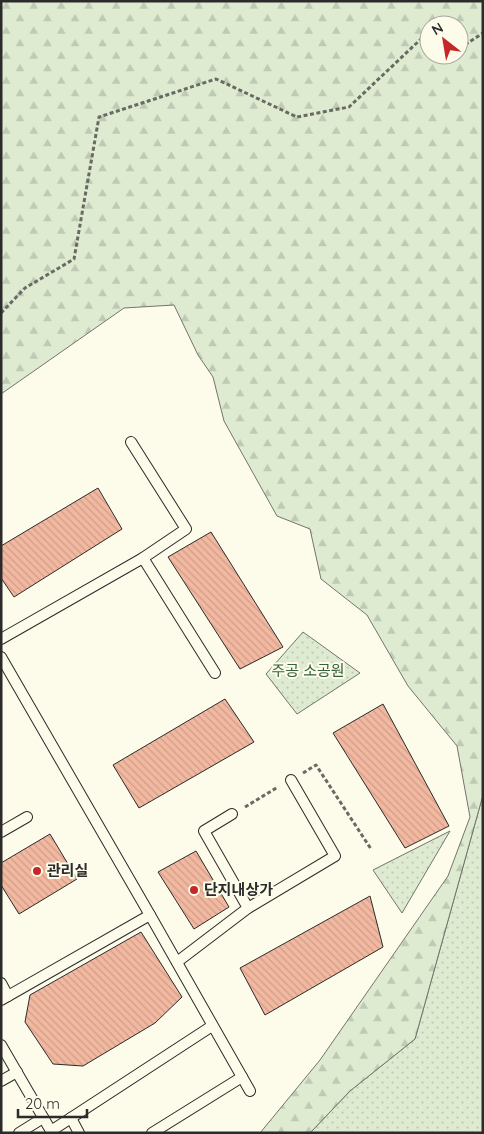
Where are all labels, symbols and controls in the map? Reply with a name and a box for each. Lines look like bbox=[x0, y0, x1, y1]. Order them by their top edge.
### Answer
north arrow bbox=[419, 15, 469, 65]
text: N bbox=[428, 18, 446, 39]
park label: 주공 소공원 bbox=[271, 661, 345, 680]
place label: 관리실 bbox=[47, 861, 88, 880]
marker: 관리실 bbox=[31, 865, 43, 877]
place label: 단지내상가 bbox=[204, 880, 273, 899]
marker: 단지내상가 bbox=[188, 884, 200, 896]
scale bar bbox=[18, 1086, 86, 1118]
text: 20 m bbox=[25, 1094, 60, 1113]

